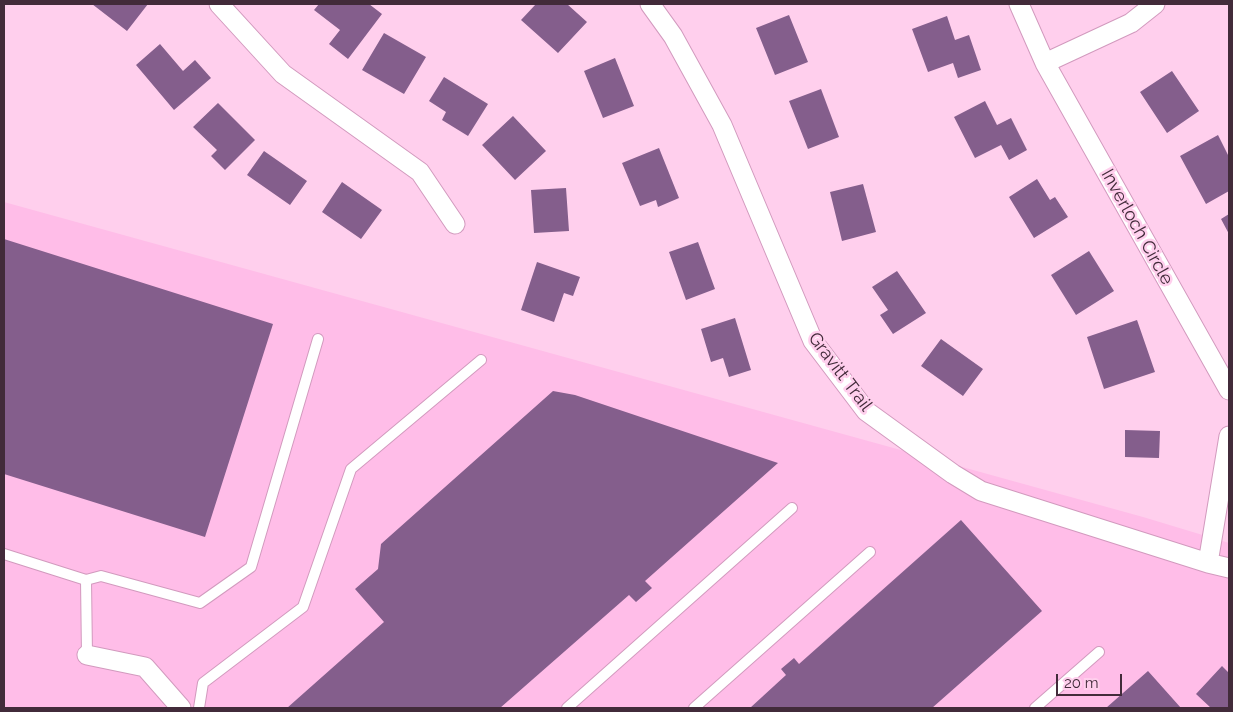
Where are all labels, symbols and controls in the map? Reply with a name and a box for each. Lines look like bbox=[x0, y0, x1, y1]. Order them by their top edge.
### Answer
street label: Inverloch Circle bbox=[1096, 165, 1178, 289]
street label: Gravitt Trail bbox=[803, 328, 877, 416]
scale bar bbox=[1058, 664, 1124, 696]
text: 20 m bbox=[1064, 674, 1099, 692]

